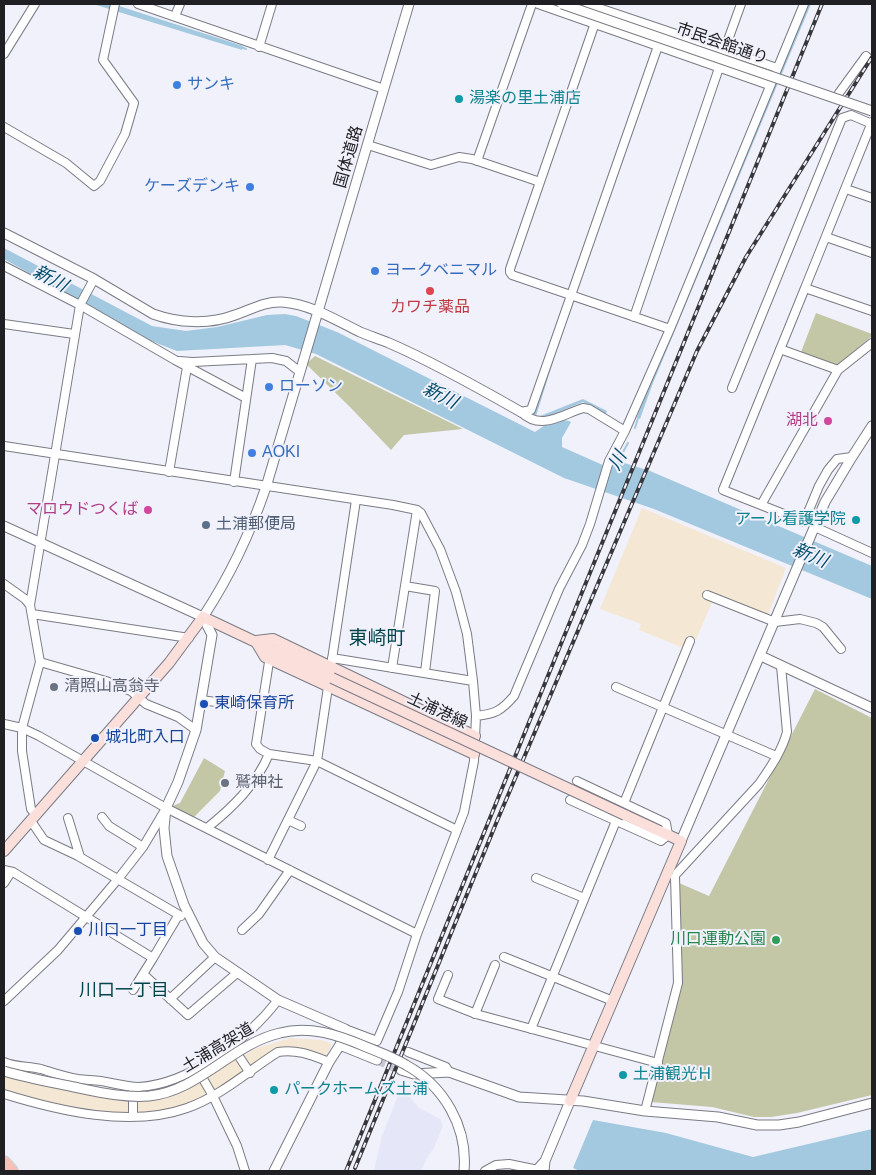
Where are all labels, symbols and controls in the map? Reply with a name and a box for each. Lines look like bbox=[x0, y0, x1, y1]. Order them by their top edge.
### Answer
street label: 市民会館通り bbox=[673, 19, 771, 69]
place label: サンキ bbox=[187, 75, 235, 95]
marker: サンキ bbox=[171, 79, 183, 91]
place label: 湯楽の里土浦店 bbox=[469, 89, 581, 109]
marker: 湯楽の里土浦店 bbox=[453, 93, 465, 105]
street label: 国体道路 bbox=[331, 124, 367, 190]
place label: ケーズデンキ bbox=[144, 177, 240, 197]
marker: ケーズデンキ bbox=[244, 181, 256, 193]
water label: 新川 bbox=[29, 261, 71, 297]
place label: ヨークベニマル bbox=[385, 261, 497, 281]
marker: ヨークベニマル bbox=[369, 265, 381, 277]
marker: カワチ薬品 bbox=[424, 285, 436, 297]
place label: カワチ薬品 bbox=[390, 298, 470, 318]
place label: ローソン bbox=[279, 377, 343, 397]
water label: 新川 bbox=[419, 378, 461, 414]
marker: ローソン bbox=[263, 381, 275, 393]
place label: 湖北 bbox=[786, 411, 818, 431]
marker: 湖北 bbox=[822, 415, 834, 427]
place label: AOKI bbox=[262, 443, 300, 463]
marker: AOKI bbox=[246, 447, 258, 459]
water label: 川 bbox=[604, 448, 632, 474]
place label: マロウドつくば bbox=[26, 500, 138, 520]
marker: マロウドつくば bbox=[142, 504, 154, 516]
place label: アール看護学院 bbox=[735, 510, 846, 530]
marker: アール看護学院 bbox=[850, 514, 862, 526]
place label: 土浦郵便局 bbox=[216, 515, 296, 535]
marker: 土浦郵便局 bbox=[200, 519, 212, 531]
water label: 新川 bbox=[789, 539, 831, 573]
district label: 東崎町 bbox=[349, 628, 405, 650]
place label: 清照山高翁寺 bbox=[64, 677, 160, 697]
marker: 清照山高翁寺 bbox=[48, 681, 60, 693]
street label: 土浦港線 bbox=[404, 689, 470, 733]
place label: 東崎保育所 bbox=[214, 694, 294, 714]
marker: 東崎保育所 bbox=[198, 698, 210, 710]
place label: 城北町入口 bbox=[105, 728, 185, 748]
marker: 城北町入口 bbox=[89, 732, 101, 744]
place label: 鷲神社 bbox=[235, 773, 283, 793]
marker: 鷲神社 bbox=[219, 777, 231, 789]
place label: 川口一丁目 bbox=[88, 921, 168, 941]
marker: 川口一丁目 bbox=[72, 925, 84, 937]
place label: 川口運動公園 bbox=[670, 930, 766, 950]
marker: 川口運動公園 bbox=[770, 934, 782, 946]
district label: 川口一丁目 bbox=[79, 980, 169, 1002]
street label: 土浦高架道 bbox=[179, 1019, 257, 1077]
place label: 土浦観光Ｈ bbox=[633, 1065, 713, 1085]
marker: 土浦観光Ｈ bbox=[617, 1069, 629, 1081]
place label: パークホームズ土浦 bbox=[284, 1080, 428, 1100]
marker: パークホームズ土浦 bbox=[268, 1084, 280, 1096]

